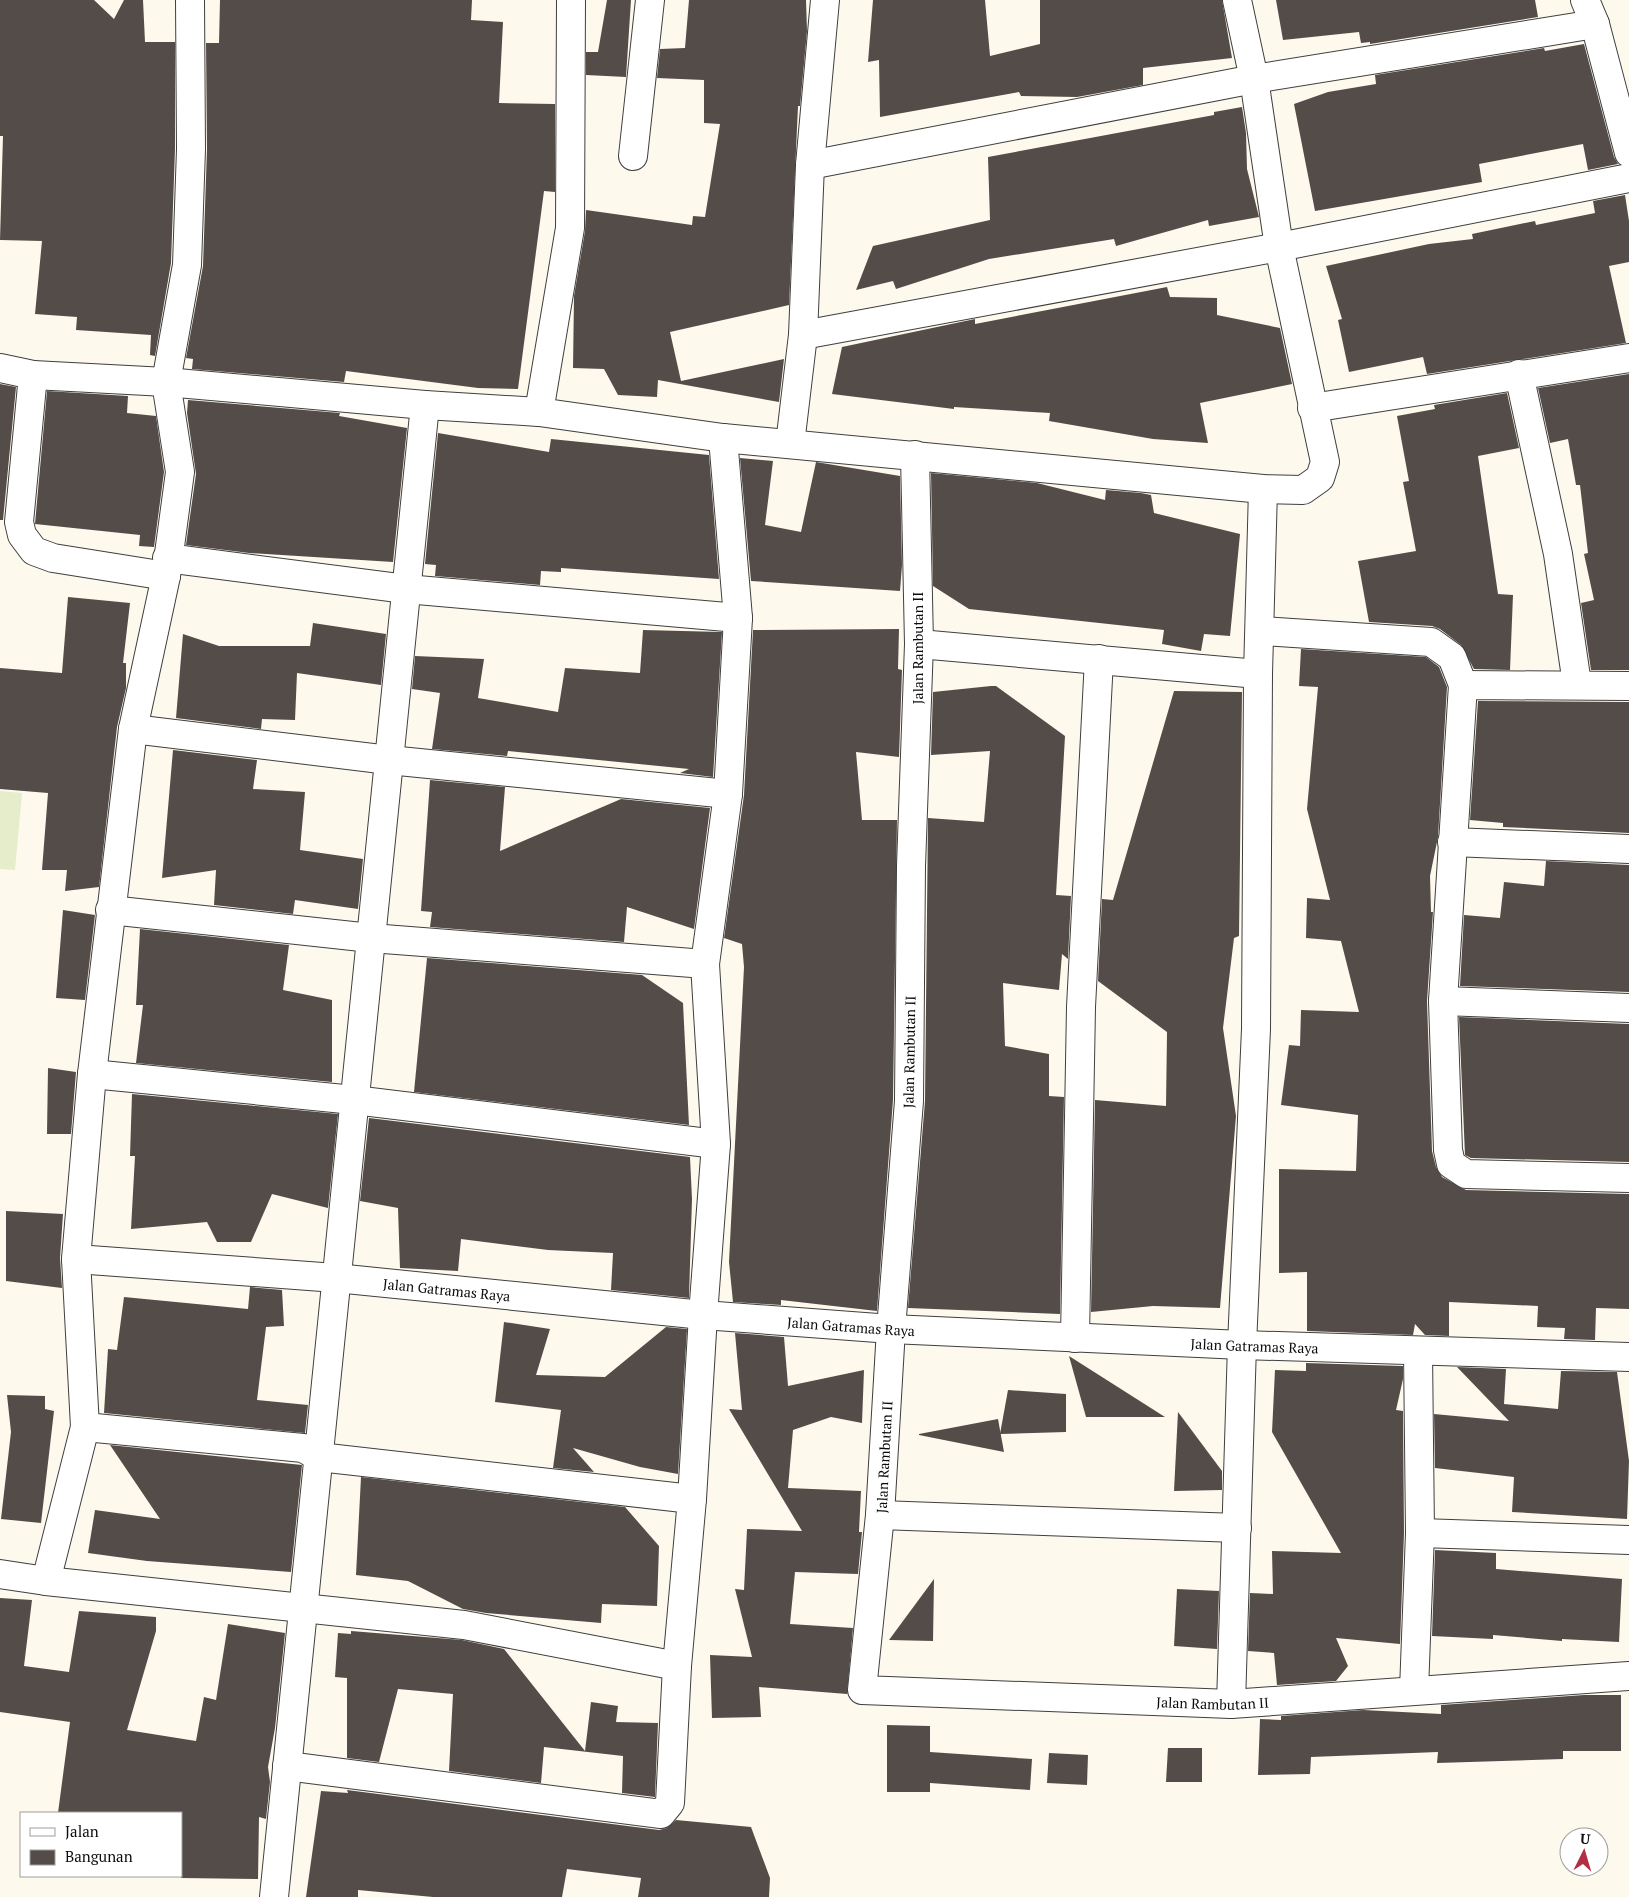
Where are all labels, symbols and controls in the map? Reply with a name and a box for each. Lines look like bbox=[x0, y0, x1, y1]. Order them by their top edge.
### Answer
street label: Jalan Rambutan II bbox=[908, 592, 927, 704]
street label: Jalan Rambutan II bbox=[899, 996, 919, 1108]
street label: Jalan Gatramas Raya bbox=[382, 1273, 511, 1305]
street label: Jalan Gatramas Raya bbox=[786, 1312, 915, 1340]
street label: Jalan Gatramas Raya bbox=[1190, 1333, 1319, 1357]
street label: Jalan Rambutan II bbox=[872, 1400, 896, 1514]
street label: Jalan Rambutan II bbox=[1156, 1692, 1269, 1714]
legend bbox=[20, 1812, 182, 1877]
text: Jalan bbox=[65, 1821, 99, 1841]
north arrow bbox=[1559, 1827, 1609, 1877]
text: U bbox=[1579, 1829, 1591, 1848]
text: Bangunan bbox=[65, 1846, 133, 1866]

